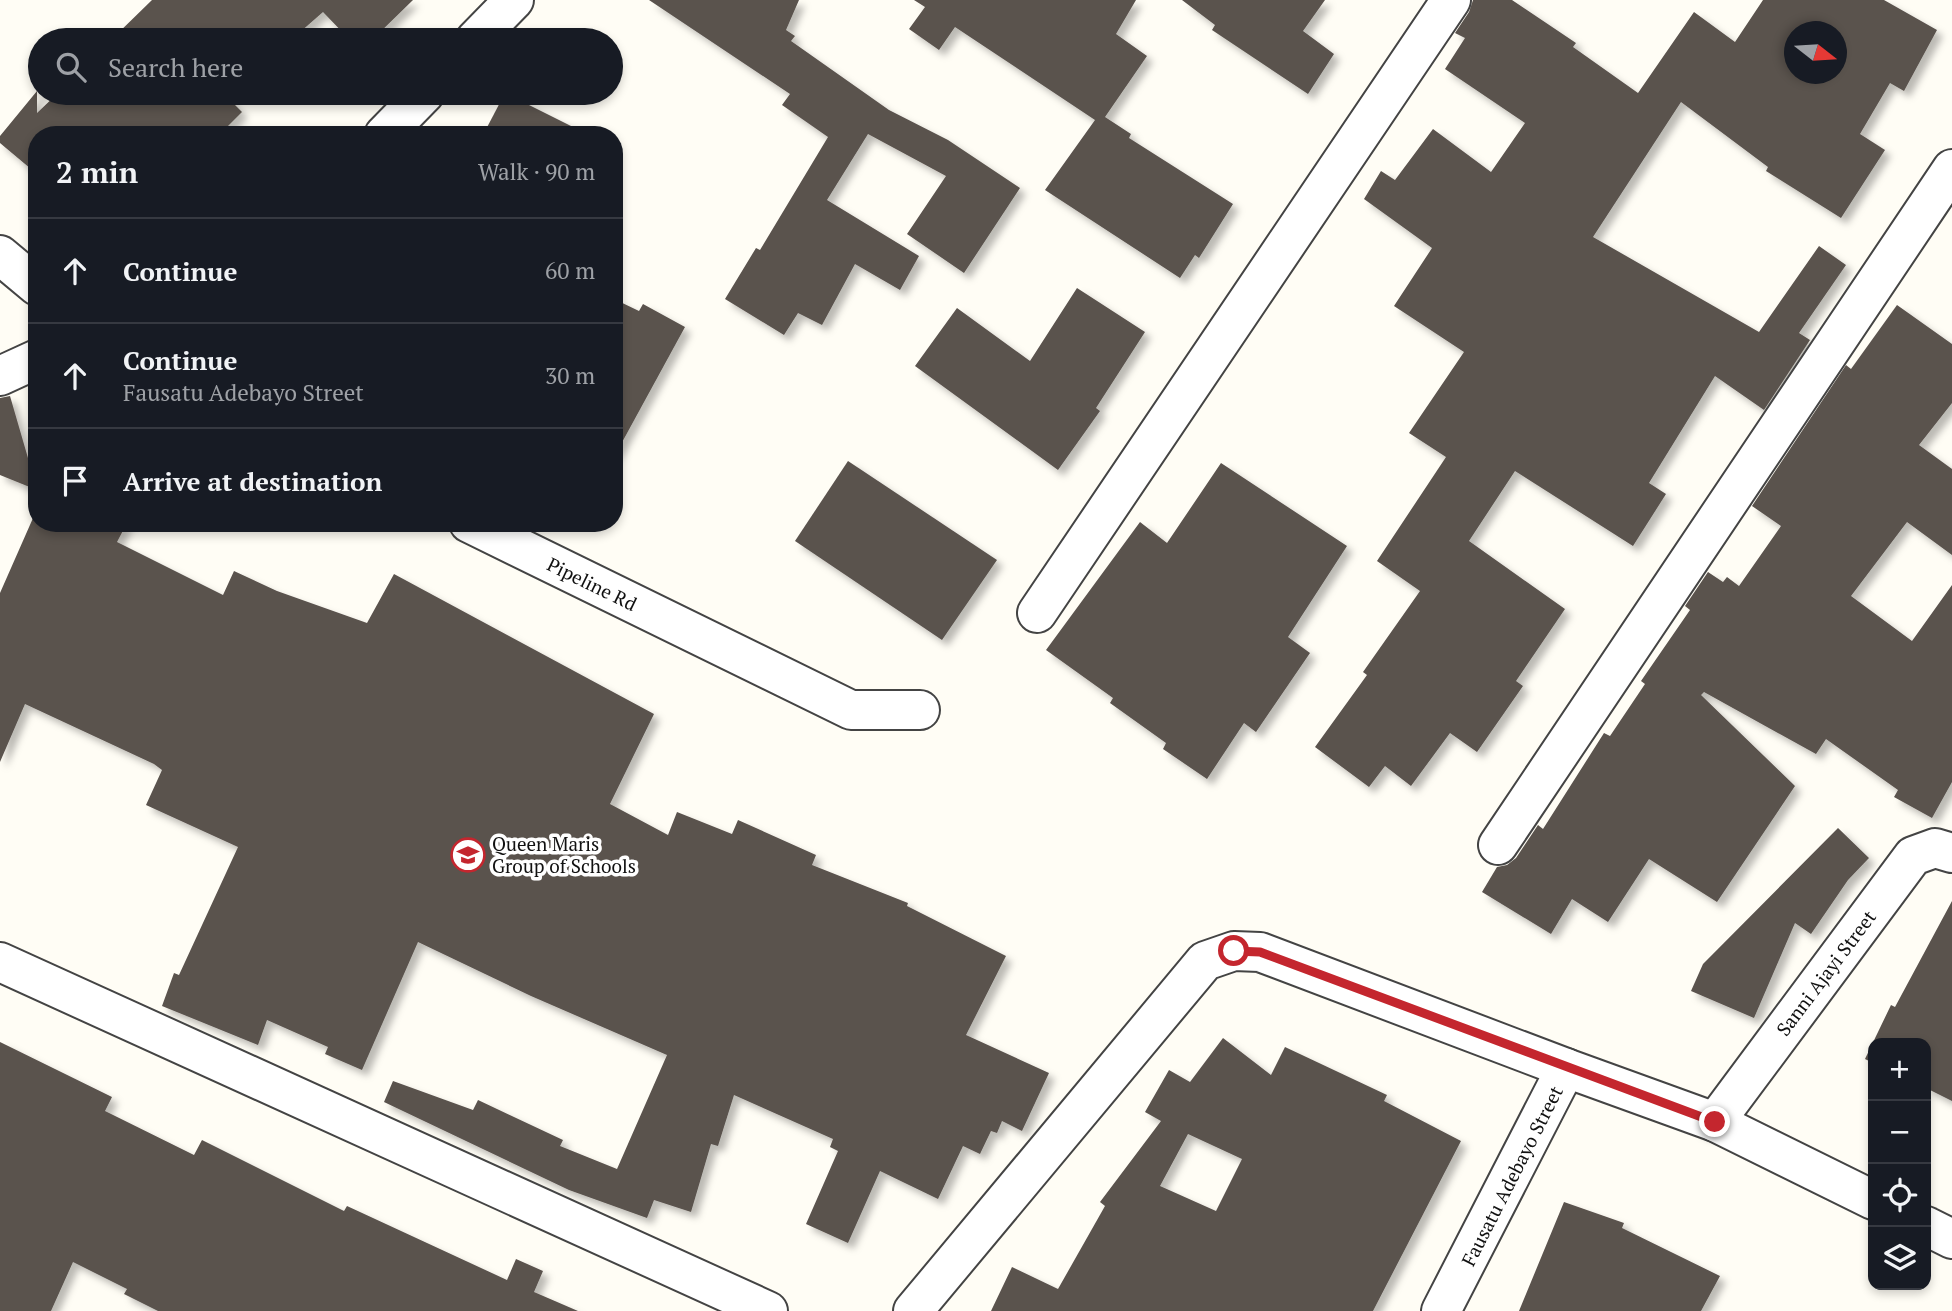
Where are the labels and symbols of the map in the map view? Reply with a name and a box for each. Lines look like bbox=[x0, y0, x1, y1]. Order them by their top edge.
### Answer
north arrow bbox=[1784, 21, 1847, 84]
street label: Pipeline Rd bbox=[543, 551, 642, 616]
place label: Queen Maris Group of Schools bbox=[492, 831, 636, 878]
school or university icon: Queen Maris Group of Schools bbox=[449, 836, 487, 874]
street label: Sanni Ajayi Street bbox=[1770, 905, 1881, 1041]
route start bbox=[1218, 935, 1249, 966]
street label: Fausatu Adebayo Street bbox=[1455, 1081, 1568, 1270]
route end bbox=[1699, 1106, 1730, 1137]

